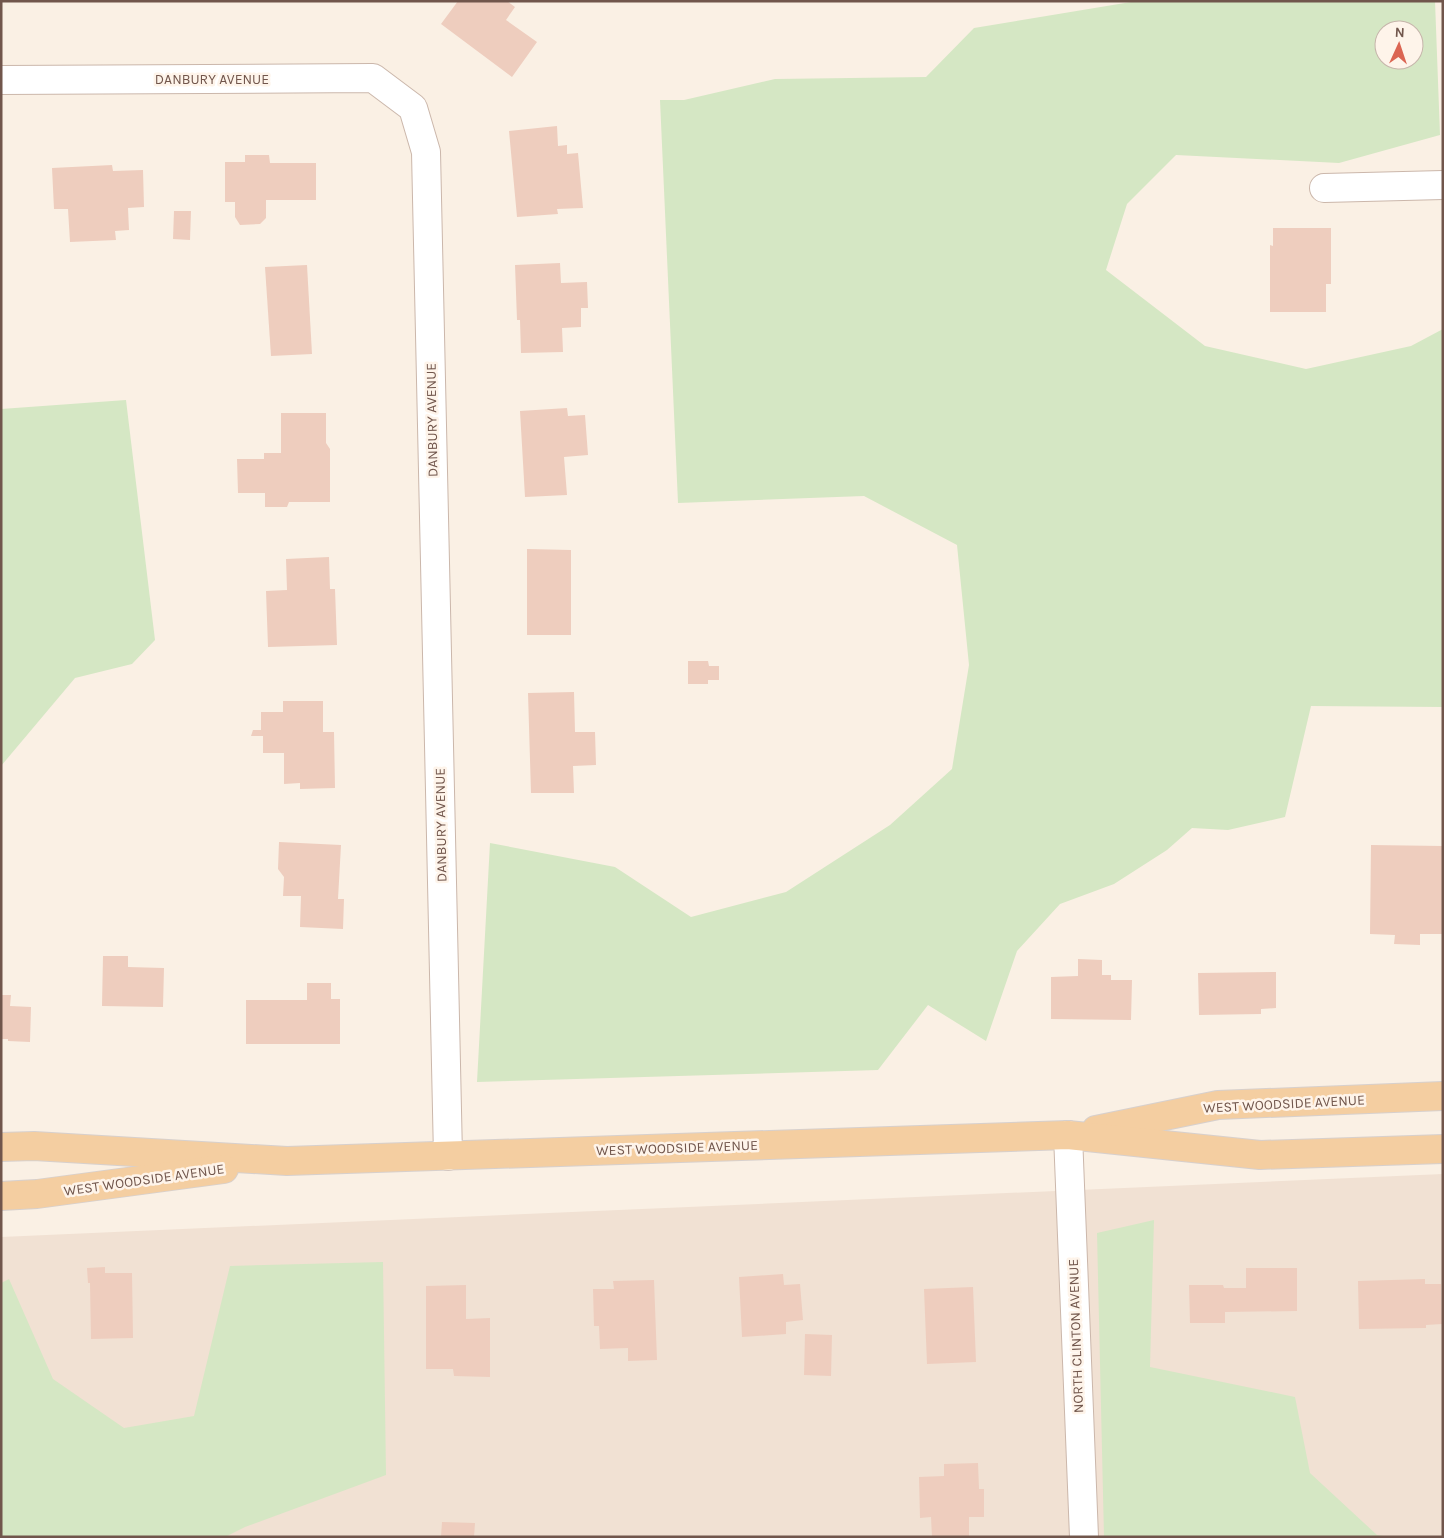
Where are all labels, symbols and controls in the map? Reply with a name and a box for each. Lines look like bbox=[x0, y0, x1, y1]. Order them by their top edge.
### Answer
north arrow bbox=[1374, 20, 1424, 70]
text: N bbox=[1394, 24, 1405, 41]
street label: DANBURY AVENUE bbox=[155, 71, 269, 88]
street label: DANBURY AVENUE bbox=[423, 363, 441, 477]
street label: DANBURY AVENUE bbox=[432, 768, 450, 882]
street label: WEST WOODSIDE AVENUE bbox=[1203, 1091, 1365, 1117]
street label: WEST WOODSIDE AVENUE bbox=[596, 1137, 758, 1159]
street label: WEST WOODSIDE AVENUE bbox=[63, 1160, 225, 1200]
street label: NORTH CLINTON AVENUE bbox=[1065, 1259, 1087, 1413]

